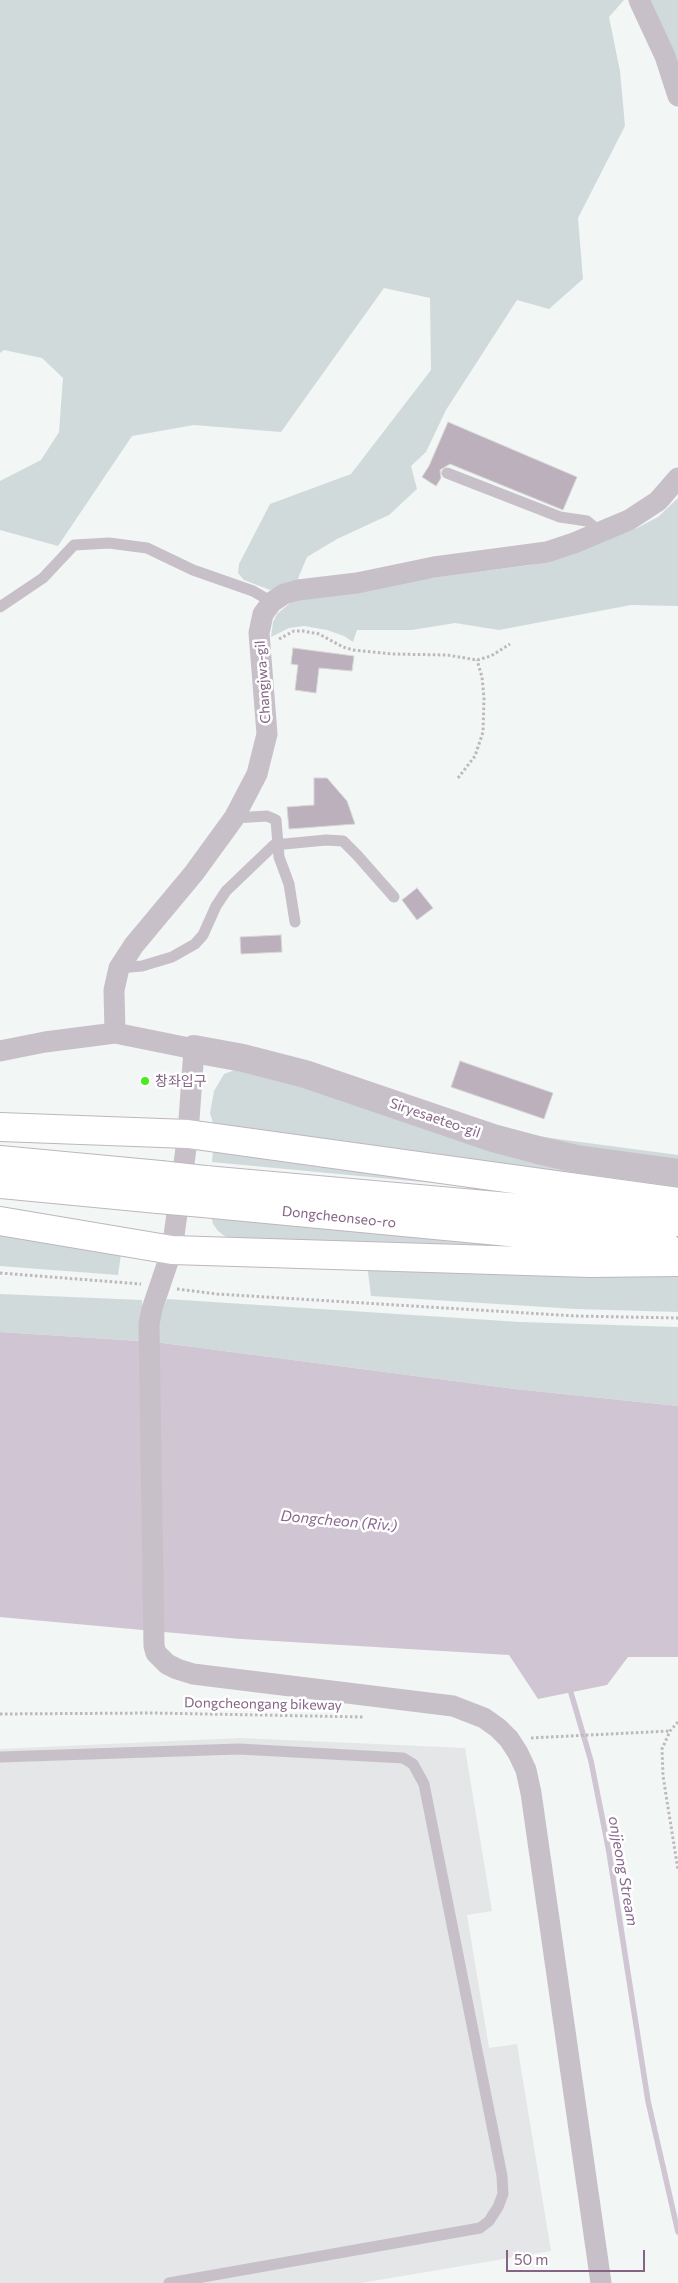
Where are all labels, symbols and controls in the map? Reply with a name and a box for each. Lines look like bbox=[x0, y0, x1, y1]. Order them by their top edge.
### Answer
street label: Changjwa-gil bbox=[252, 640, 274, 724]
place label: 창좌입구 bbox=[155, 1073, 207, 1089]
marker: 창좌입구 bbox=[139, 1075, 151, 1087]
street label: Siryesaeteo-gil bbox=[387, 1095, 483, 1141]
street label: Dongcheonseo-ro bbox=[281, 1203, 397, 1231]
water label: Dongcheon (Riv.) bbox=[280, 1507, 398, 1535]
street label: Dongcheongang bikeway bbox=[184, 1694, 342, 1714]
water label: onjjeong Stream bbox=[604, 1815, 642, 1927]
scale bar bbox=[508, 2240, 647, 2272]
text: 50 m bbox=[514, 2250, 548, 2268]

